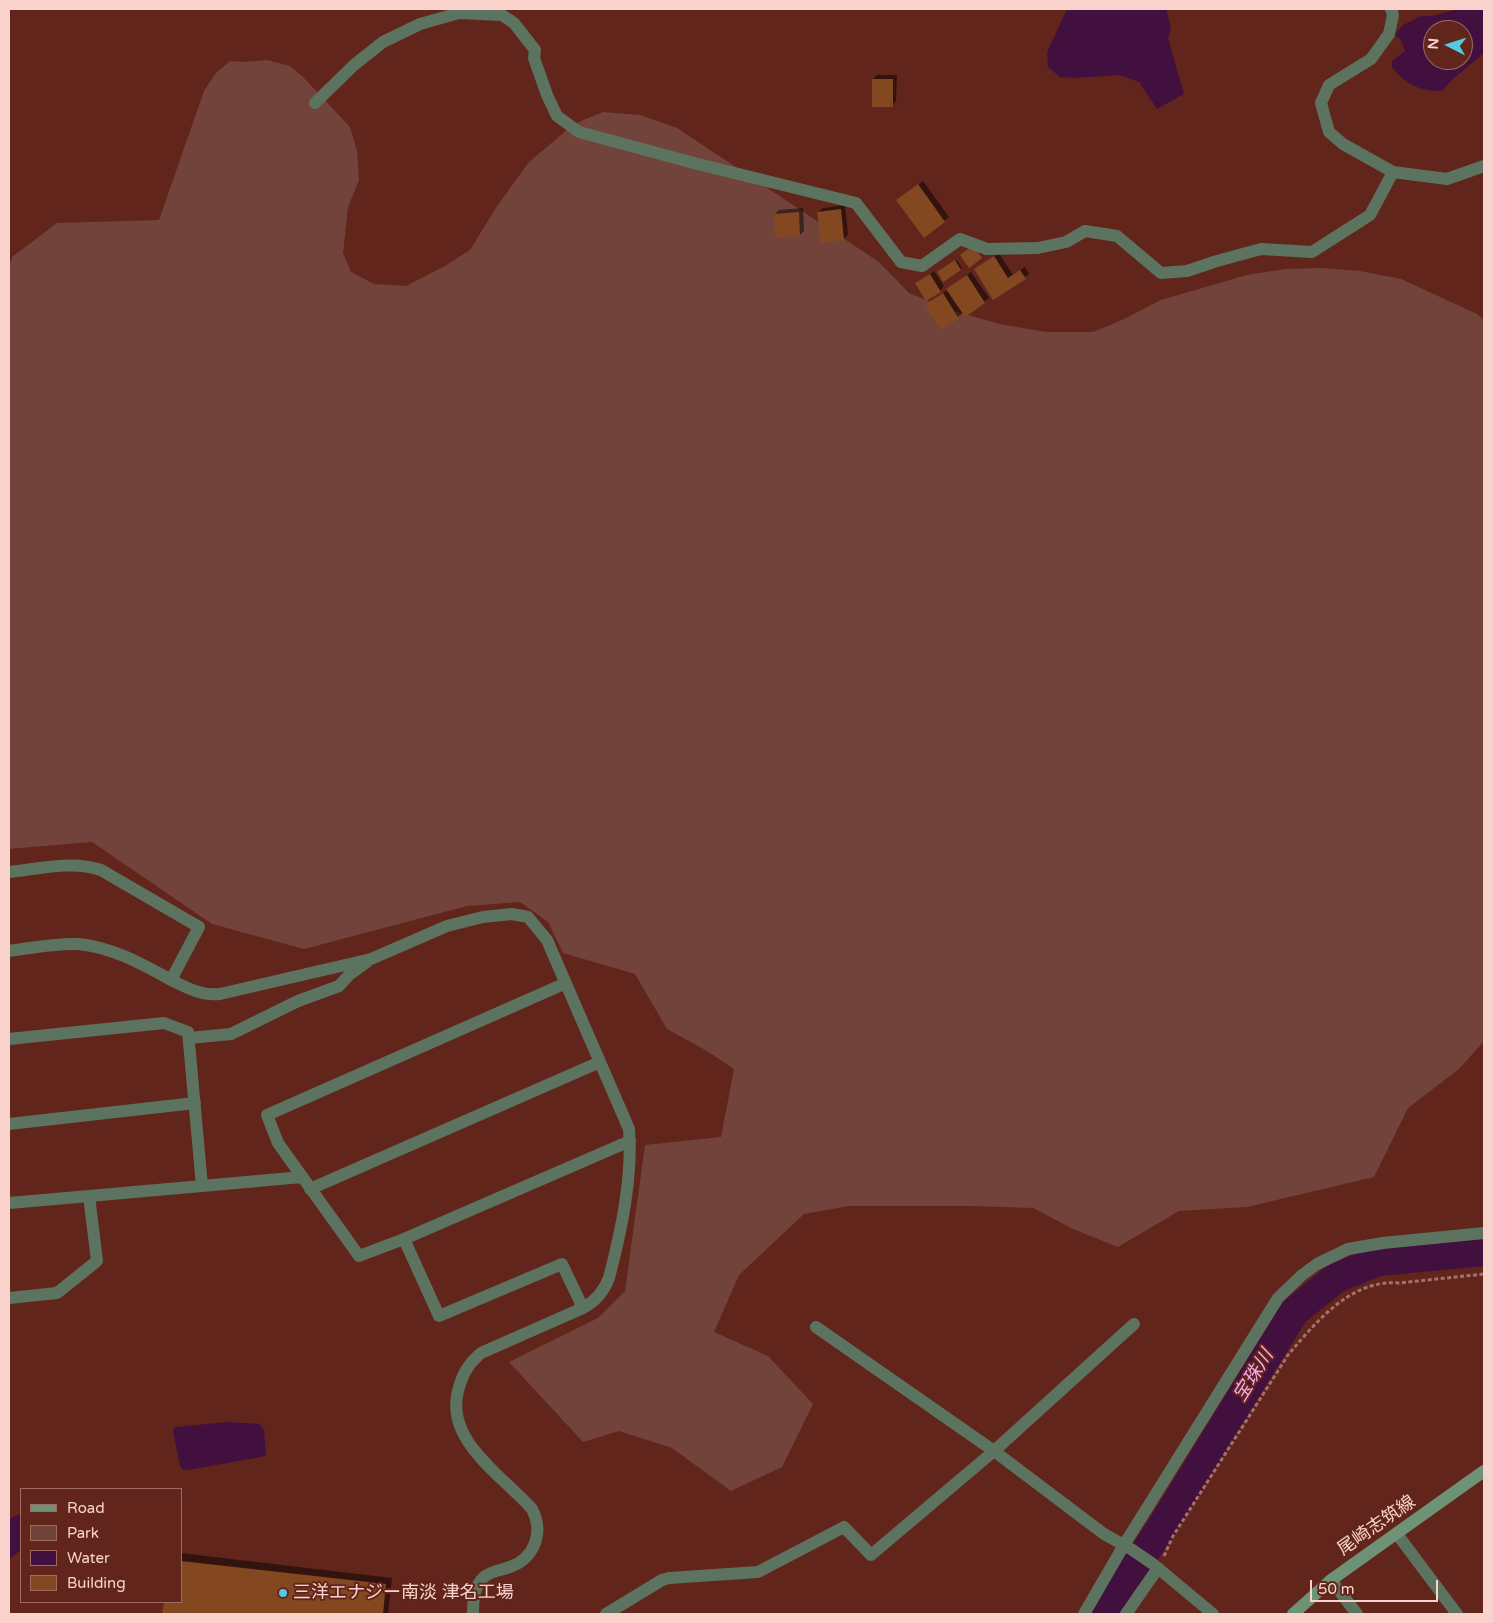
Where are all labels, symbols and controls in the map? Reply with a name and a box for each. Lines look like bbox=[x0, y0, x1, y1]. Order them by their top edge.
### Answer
north arrow bbox=[1423, 20, 1473, 70]
text: N bbox=[1425, 37, 1443, 50]
water label: 宝珠川 bbox=[1229, 1346, 1279, 1406]
legend bbox=[20, 1488, 182, 1603]
street label: 尾崎志筑線 bbox=[1334, 1491, 1420, 1561]
text: Road bbox=[67, 1499, 105, 1517]
text: Park bbox=[67, 1524, 99, 1542]
text: Water bbox=[67, 1549, 110, 1567]
scale bar bbox=[1313, 1570, 1440, 1602]
text: Building bbox=[67, 1574, 126, 1592]
text: 50 m bbox=[1318, 1580, 1355, 1598]
place label: 三洋エナジー南淡 津名工場 bbox=[293, 1582, 514, 1604]
marker: 三洋エナジー南淡 津名工場 bbox=[277, 1587, 289, 1599]

